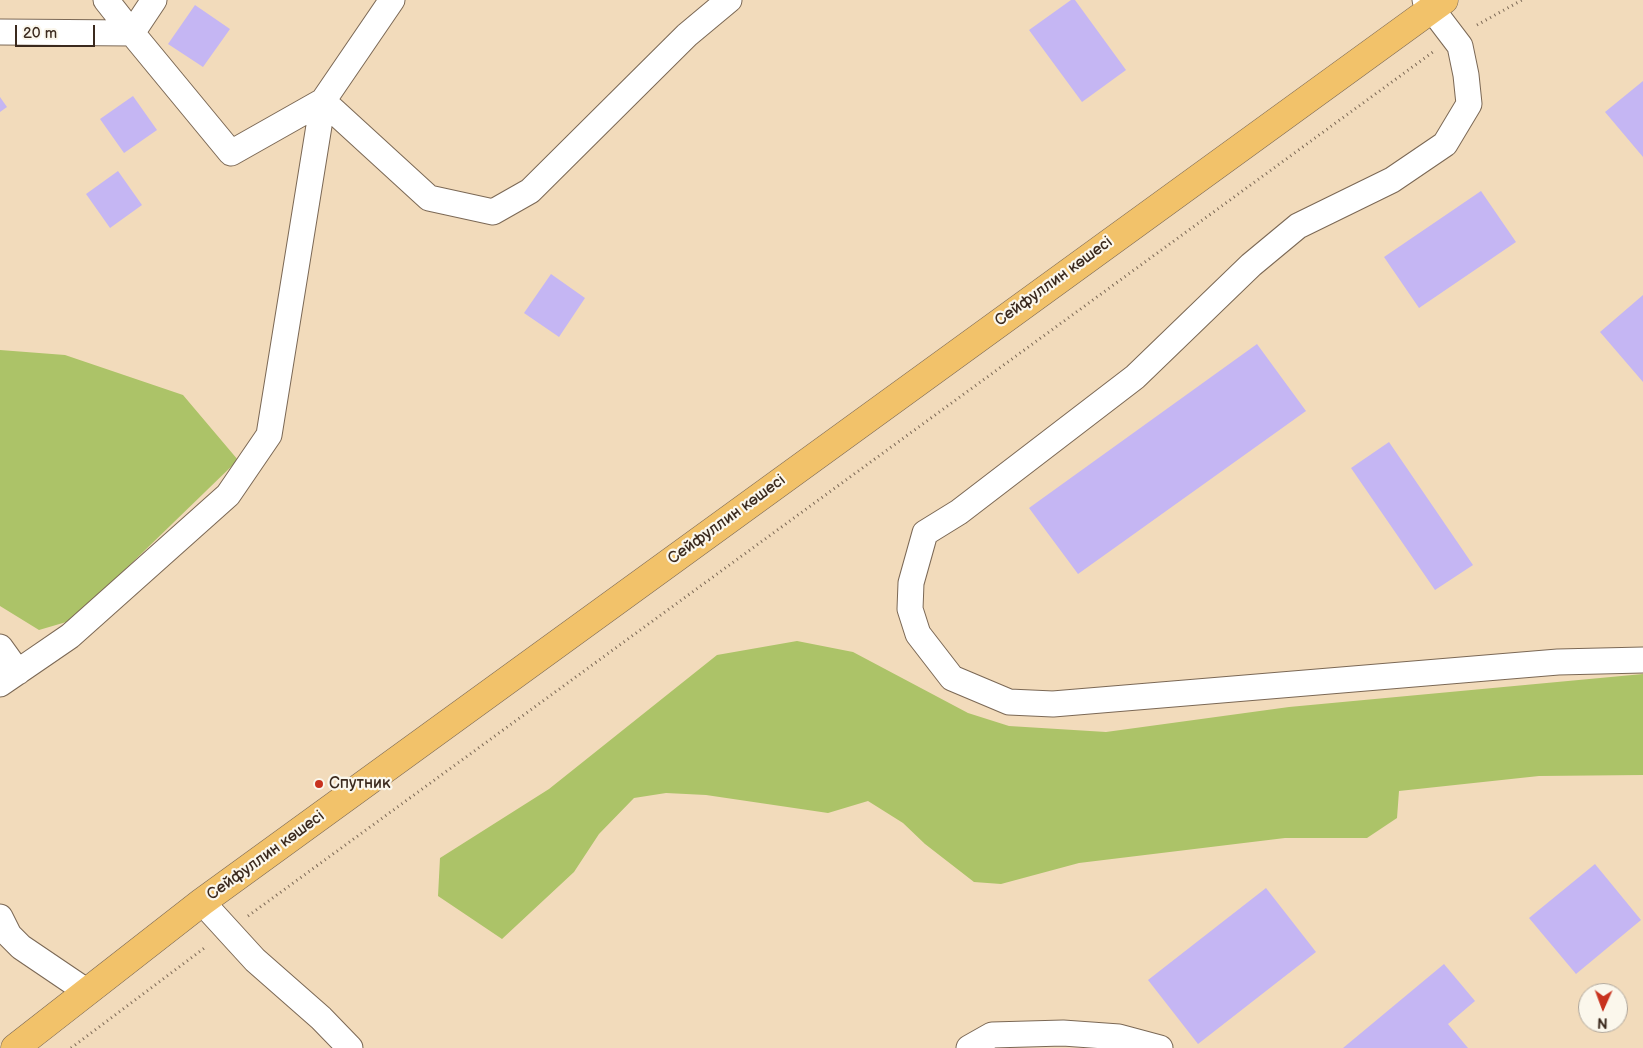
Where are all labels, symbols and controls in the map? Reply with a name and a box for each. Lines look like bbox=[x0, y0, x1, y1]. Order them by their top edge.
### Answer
scale bar bbox=[18, 15, 98, 47]
text: 20 m bbox=[23, 24, 57, 43]
street label: Сейфуллин көшесі bbox=[992, 233, 1116, 331]
street label: Сейфуллин көшесі bbox=[665, 471, 789, 569]
place label: Спутник bbox=[329, 774, 390, 794]
marker: Спутник bbox=[313, 778, 325, 790]
street label: Сейфуллин көшесі bbox=[204, 807, 328, 905]
north arrow bbox=[1578, 983, 1628, 1033]
text: N bbox=[1597, 1014, 1608, 1031]

